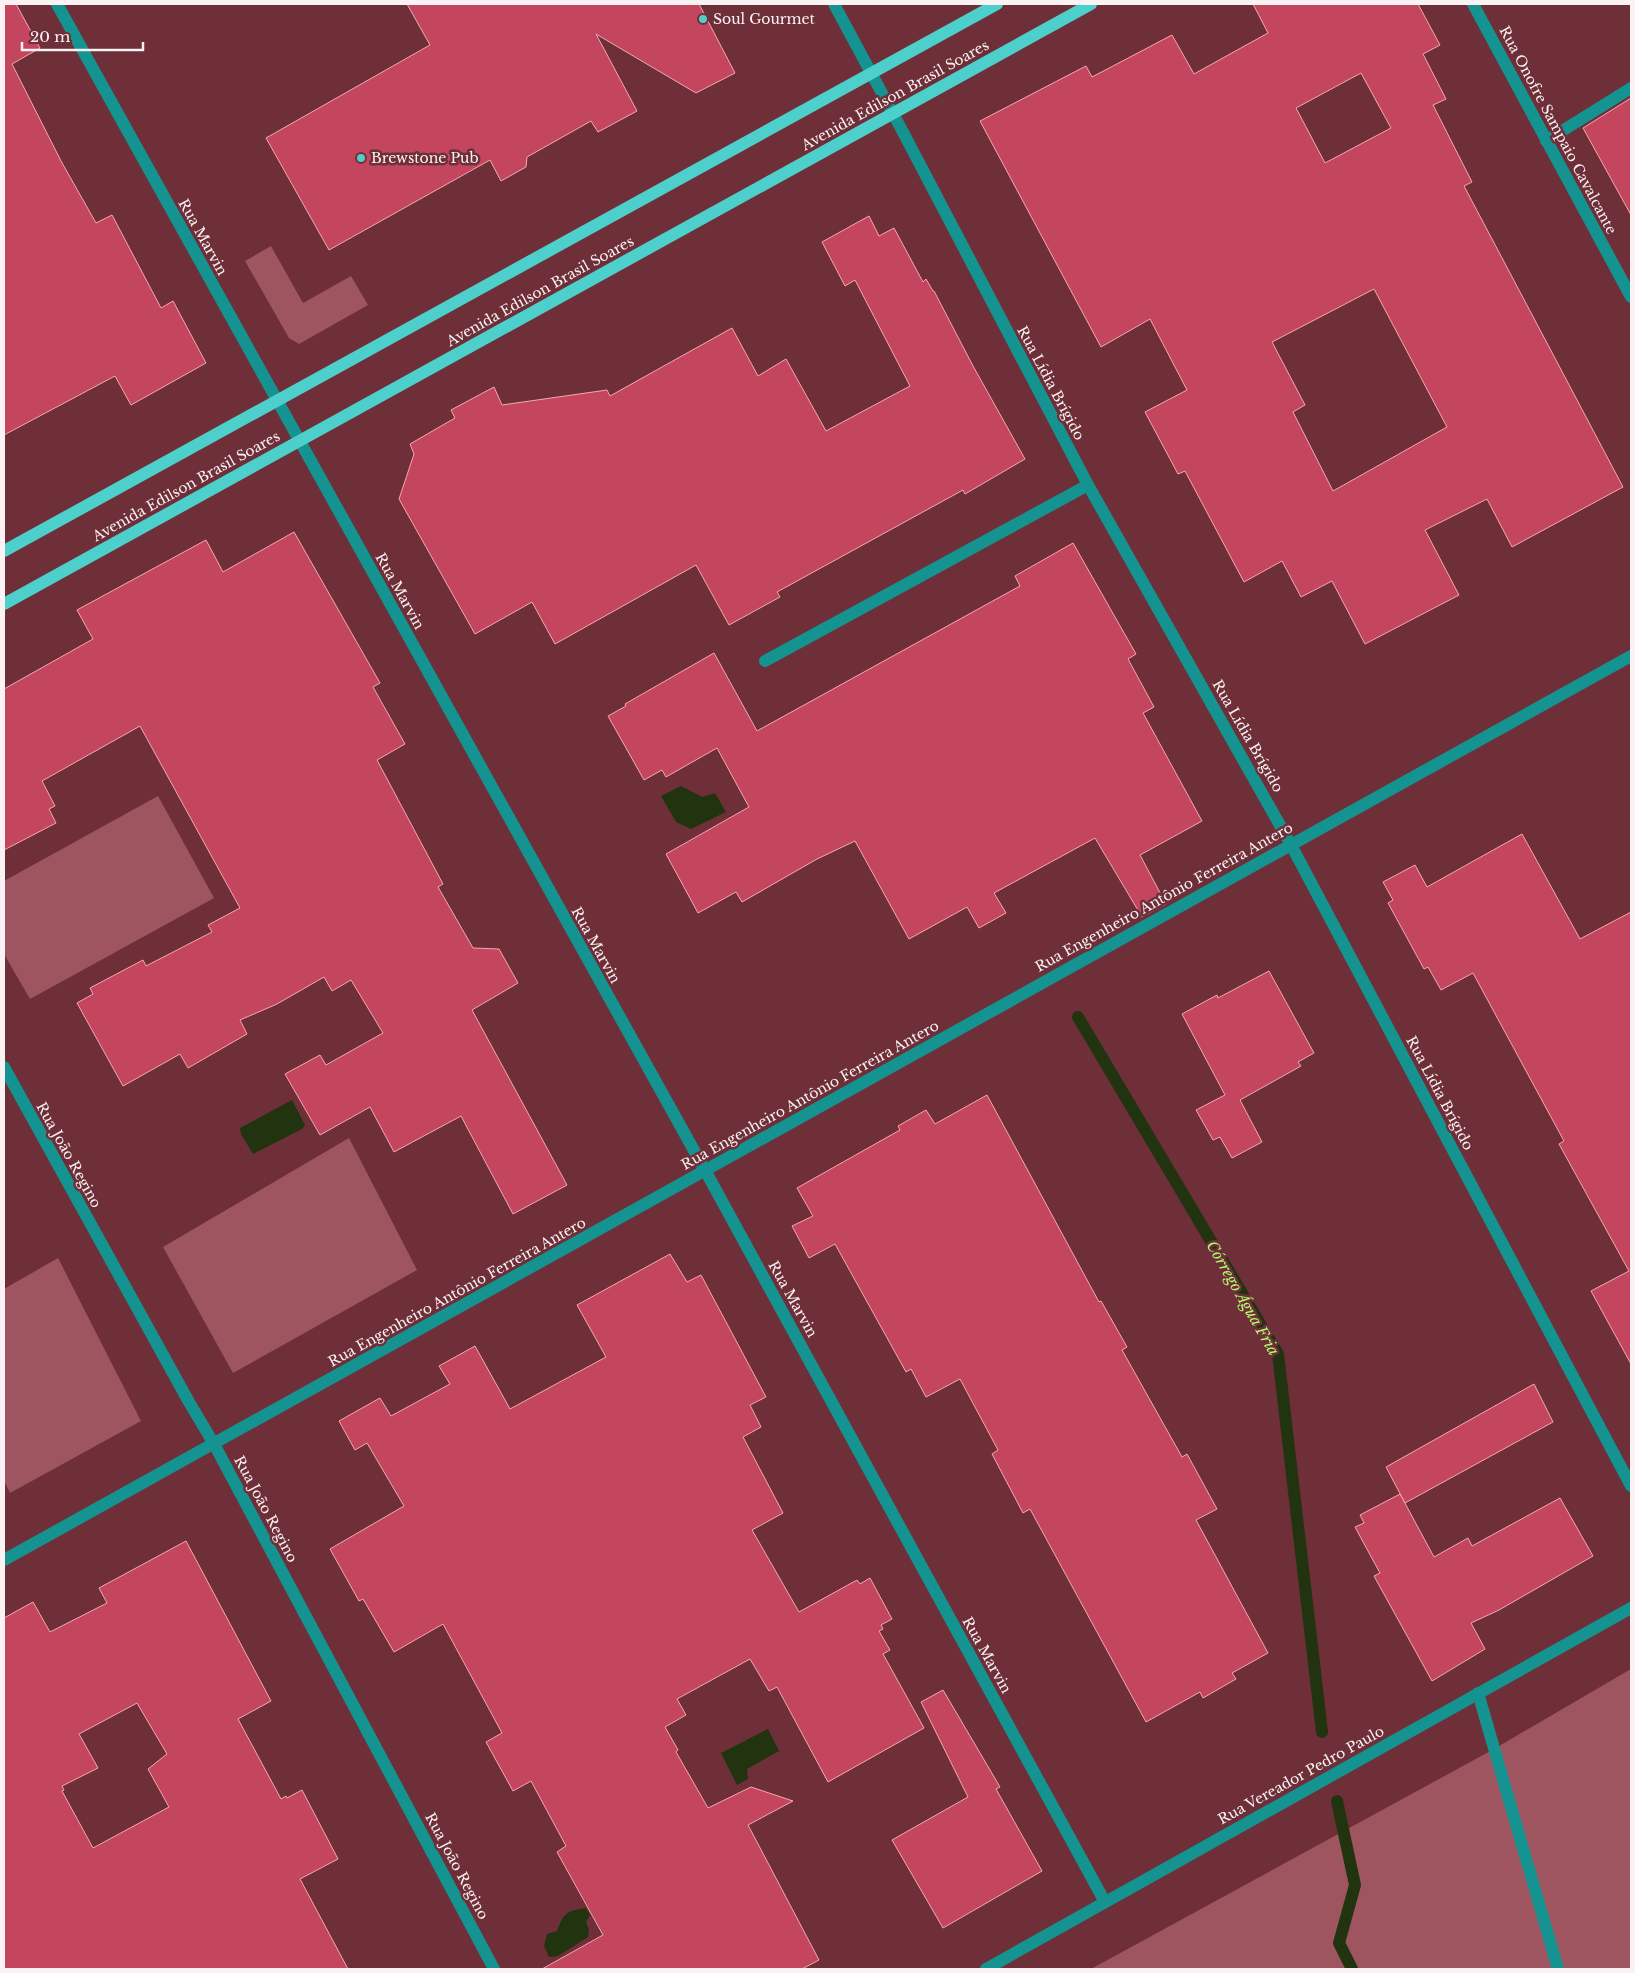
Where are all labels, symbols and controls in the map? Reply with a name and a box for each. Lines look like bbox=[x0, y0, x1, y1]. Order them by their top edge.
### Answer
place label: Soul Gourmet bbox=[713, 10, 816, 28]
marker: Soul Gourmet bbox=[697, 13, 709, 25]
scale bar bbox=[22, 20, 144, 52]
street label: Rua Onofre Sampaio Cavalcante bbox=[1495, 23, 1621, 237]
text: 20 m bbox=[30, 27, 70, 46]
street label: Avenida Edilson Brasil Soares bbox=[797, 36, 992, 155]
place label: Brewstone Pub bbox=[371, 149, 479, 167]
marker: Brewstone Pub bbox=[355, 152, 367, 164]
street label: Rua Marvin bbox=[175, 196, 232, 279]
street label: Avenida Edilson Brasil Soares bbox=[442, 232, 637, 351]
street label: Rua Lídia Brígido bbox=[1013, 323, 1089, 443]
street label: Avenida Edilson Brasil Soares bbox=[88, 427, 283, 546]
street label: Rua Marvin bbox=[372, 550, 429, 633]
street label: Rua Lídia Brígido bbox=[1209, 677, 1287, 795]
street label: Rua Engenheiro Antônio Ferreira Antero bbox=[1032, 818, 1296, 976]
street label: Rua Marvin bbox=[568, 904, 625, 987]
street label: Rua Engenheiro Antônio Ferreira Antero bbox=[678, 1016, 942, 1174]
street label: Rua Lídia Brígido bbox=[1402, 1033, 1478, 1153]
street label: Rua João Regino bbox=[32, 1099, 106, 1211]
street label: Rua Engenheiro Antônio Ferreira Antero bbox=[325, 1213, 589, 1371]
water label: Córrego Água Fria bbox=[1202, 1237, 1284, 1359]
street label: Rua Marvin bbox=[765, 1258, 822, 1341]
street label: Rua João Regino bbox=[230, 1453, 302, 1565]
street label: Rua Marvin bbox=[959, 1614, 1016, 1697]
street label: Rua Vereador Pedro Paulo bbox=[1215, 1722, 1387, 1828]
street label: Rua João Regino bbox=[421, 1810, 493, 1922]

